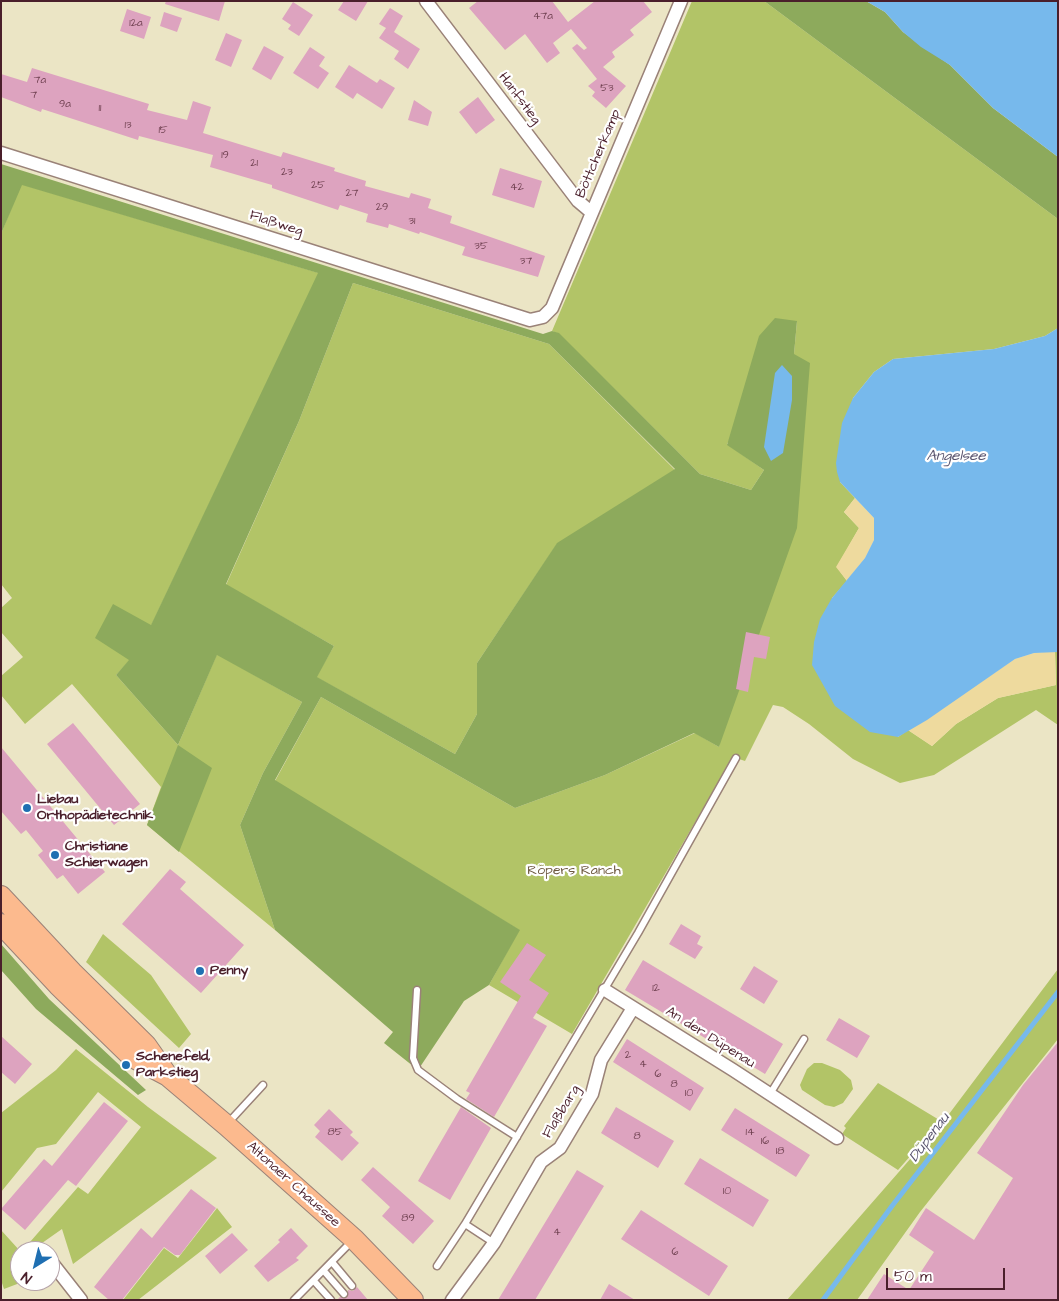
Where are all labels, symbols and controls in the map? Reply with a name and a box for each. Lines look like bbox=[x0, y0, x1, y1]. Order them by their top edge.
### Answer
house number: 47a bbox=[533, 10, 553, 24]
house number: 12a bbox=[129, 17, 143, 31]
street label: Hanfstieg bbox=[494, 70, 544, 128]
house number: 7a bbox=[34, 74, 46, 88]
house number: 53 bbox=[600, 82, 614, 96]
house number: 7 bbox=[31, 89, 37, 103]
house number: 9a bbox=[59, 98, 71, 112]
house number: 11 bbox=[99, 102, 101, 116]
street label: Böttcherkamp bbox=[573, 107, 625, 201]
house number: 13 bbox=[124, 119, 132, 133]
house number: 15 bbox=[158, 124, 168, 138]
house number: 19 bbox=[221, 149, 229, 163]
house number: 21 bbox=[250, 157, 258, 171]
house number: 23 bbox=[281, 166, 293, 180]
house number: 25 bbox=[311, 179, 325, 193]
house number: 42 bbox=[510, 181, 524, 195]
house number: 27 bbox=[345, 187, 359, 201]
house number: 29 bbox=[376, 201, 388, 215]
street label: Flaßweg bbox=[247, 208, 305, 240]
house number: 31 bbox=[408, 215, 416, 229]
house number: 35 bbox=[474, 240, 488, 254]
house number: 37 bbox=[520, 255, 532, 269]
water label: Angelsee bbox=[926, 448, 986, 466]
place label: Liebau Orthopädietechnik bbox=[37, 792, 153, 824]
marker: Liebau Orthopädietechnik bbox=[21, 802, 33, 814]
place label: Christiane Schierwagen bbox=[65, 839, 147, 872]
marker: Christiane Schierwagen bbox=[49, 849, 61, 861]
park label: Röpers Ranch bbox=[527, 863, 621, 879]
place label: Penny bbox=[210, 963, 248, 979]
marker: Penny bbox=[194, 965, 206, 977]
house number: 12 bbox=[652, 982, 660, 996]
street label: An der Düpenau bbox=[662, 1004, 758, 1072]
place label: Schenefeld, Parkstieg bbox=[136, 1049, 211, 1082]
house number: 2 bbox=[625, 1049, 631, 1063]
house number: 4 bbox=[639, 1058, 647, 1072]
marker: Schenefeld, Parkstieg bbox=[120, 1059, 132, 1071]
house number: 6 bbox=[655, 1068, 661, 1082]
house number: 8 bbox=[670, 1078, 678, 1092]
street label: Flaßbarg bbox=[540, 1082, 584, 1142]
house number: 10 bbox=[685, 1087, 693, 1101]
water label: Düpenau bbox=[906, 1110, 954, 1166]
house number: 85 bbox=[328, 1126, 342, 1140]
house number: 14 bbox=[746, 1126, 754, 1140]
house number: 8 bbox=[633, 1130, 641, 1144]
house number: 16 bbox=[761, 1135, 769, 1149]
street label: Altonaer Chaussee bbox=[243, 1139, 343, 1231]
house number: 18 bbox=[776, 1145, 784, 1159]
house number: 10 bbox=[723, 1185, 731, 1199]
house number: 89 bbox=[401, 1212, 415, 1226]
house number: 4 bbox=[553, 1226, 561, 1240]
north arrow bbox=[10, 1241, 60, 1291]
house number: 6 bbox=[672, 1246, 678, 1260]
scale bar bbox=[889, 1258, 1008, 1290]
text: 50 m bbox=[894, 1266, 932, 1287]
text: N bbox=[17, 1267, 36, 1288]

